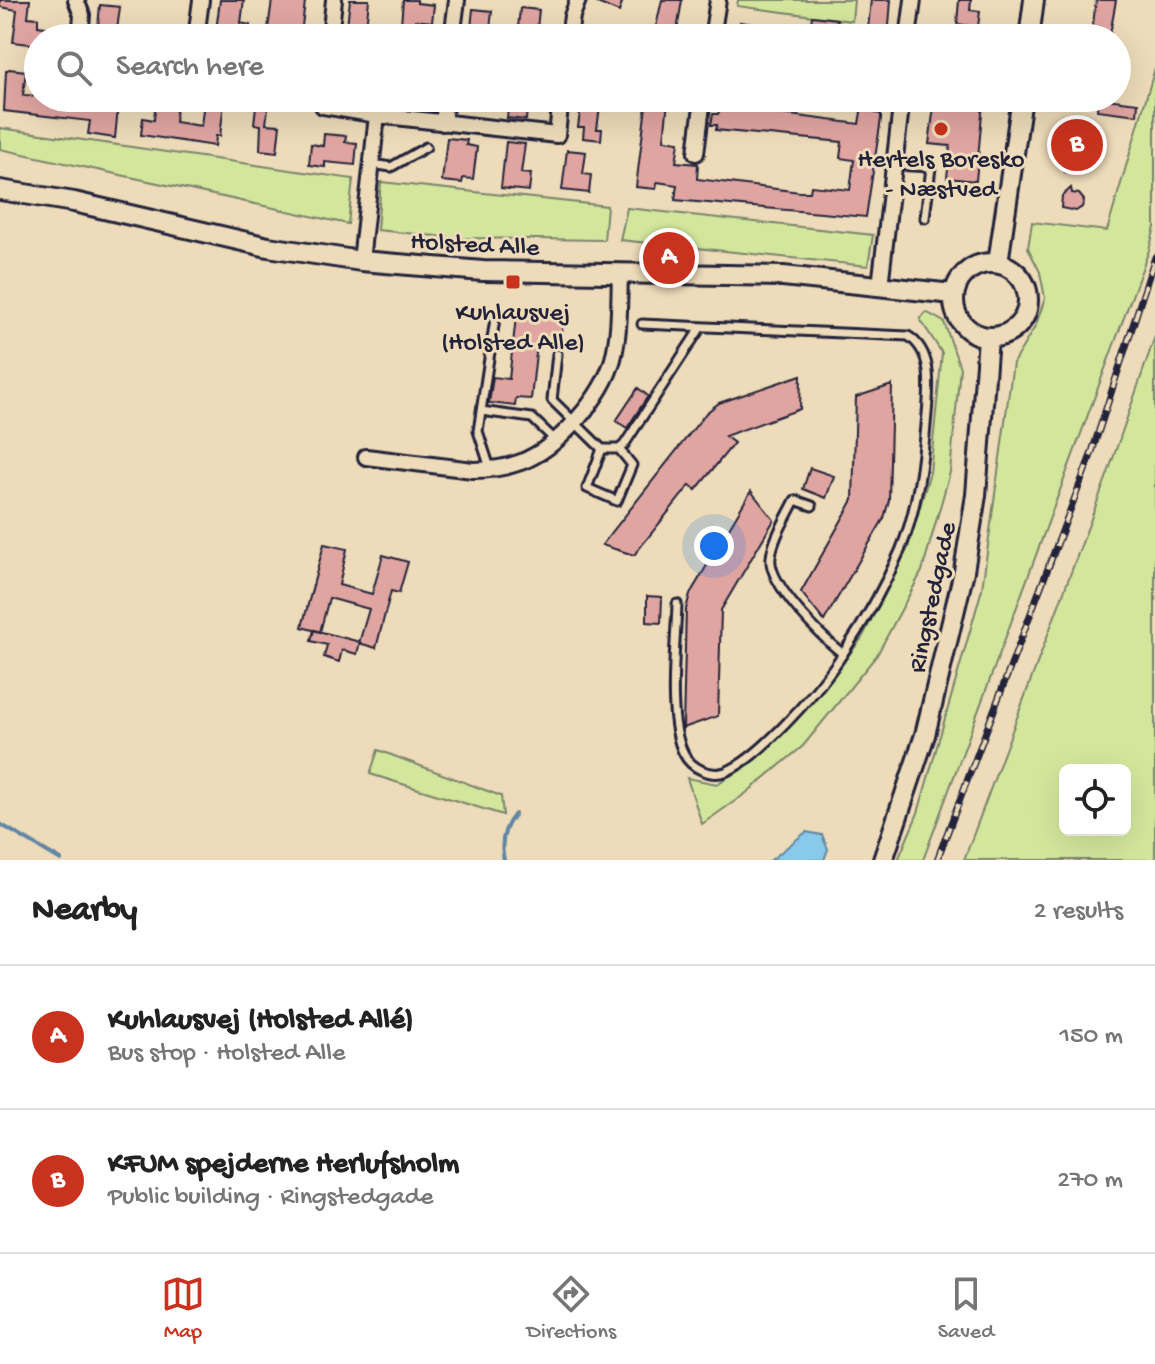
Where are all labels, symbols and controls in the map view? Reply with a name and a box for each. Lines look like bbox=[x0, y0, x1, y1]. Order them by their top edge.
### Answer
search box bbox=[24, 24, 1131, 112]
icon: search bbox=[52, 46, 96, 90]
text: Search here bbox=[116, 51, 264, 86]
pin: B bbox=[1051, 115, 1103, 175]
marker: Hertels Boresko - Næstved bbox=[932, 120, 950, 138]
place label: Hertels Boresko - Næstved bbox=[857, 146, 1025, 207]
street label: Holsted Alle bbox=[409, 228, 541, 265]
pin: A bbox=[643, 228, 695, 288]
marker: Kuhlausvej (Holsted Alle) bbox=[504, 273, 522, 291]
place label: Kuhlausvej (Holsted Alle) bbox=[441, 299, 585, 360]
street label: Ringstedgade bbox=[903, 519, 966, 676]
your location bbox=[694, 526, 734, 566]
map controls bbox=[1059, 764, 1131, 836]
button: locate bbox=[1059, 764, 1131, 836]
text: Nearby bbox=[32, 892, 137, 932]
text: 2 results bbox=[1034, 897, 1123, 928]
text: Kuhlausvej (Holsted Allé) bbox=[108, 1004, 414, 1039]
text: A bbox=[50, 1022, 66, 1053]
text: 150 m bbox=[1059, 1022, 1123, 1053]
text: Bus stop · Holsted Alle bbox=[108, 1039, 345, 1070]
text: KFUM spejderne Herlufsholm bbox=[108, 1148, 459, 1183]
text: B bbox=[51, 1166, 65, 1197]
text: 270 m bbox=[1057, 1166, 1123, 1197]
text: Public building · Ringstedgade bbox=[108, 1183, 434, 1214]
tab: Map bbox=[161, 1272, 205, 1346]
tab: Directions bbox=[527, 1272, 616, 1346]
tab: Saved bbox=[938, 1272, 994, 1346]

